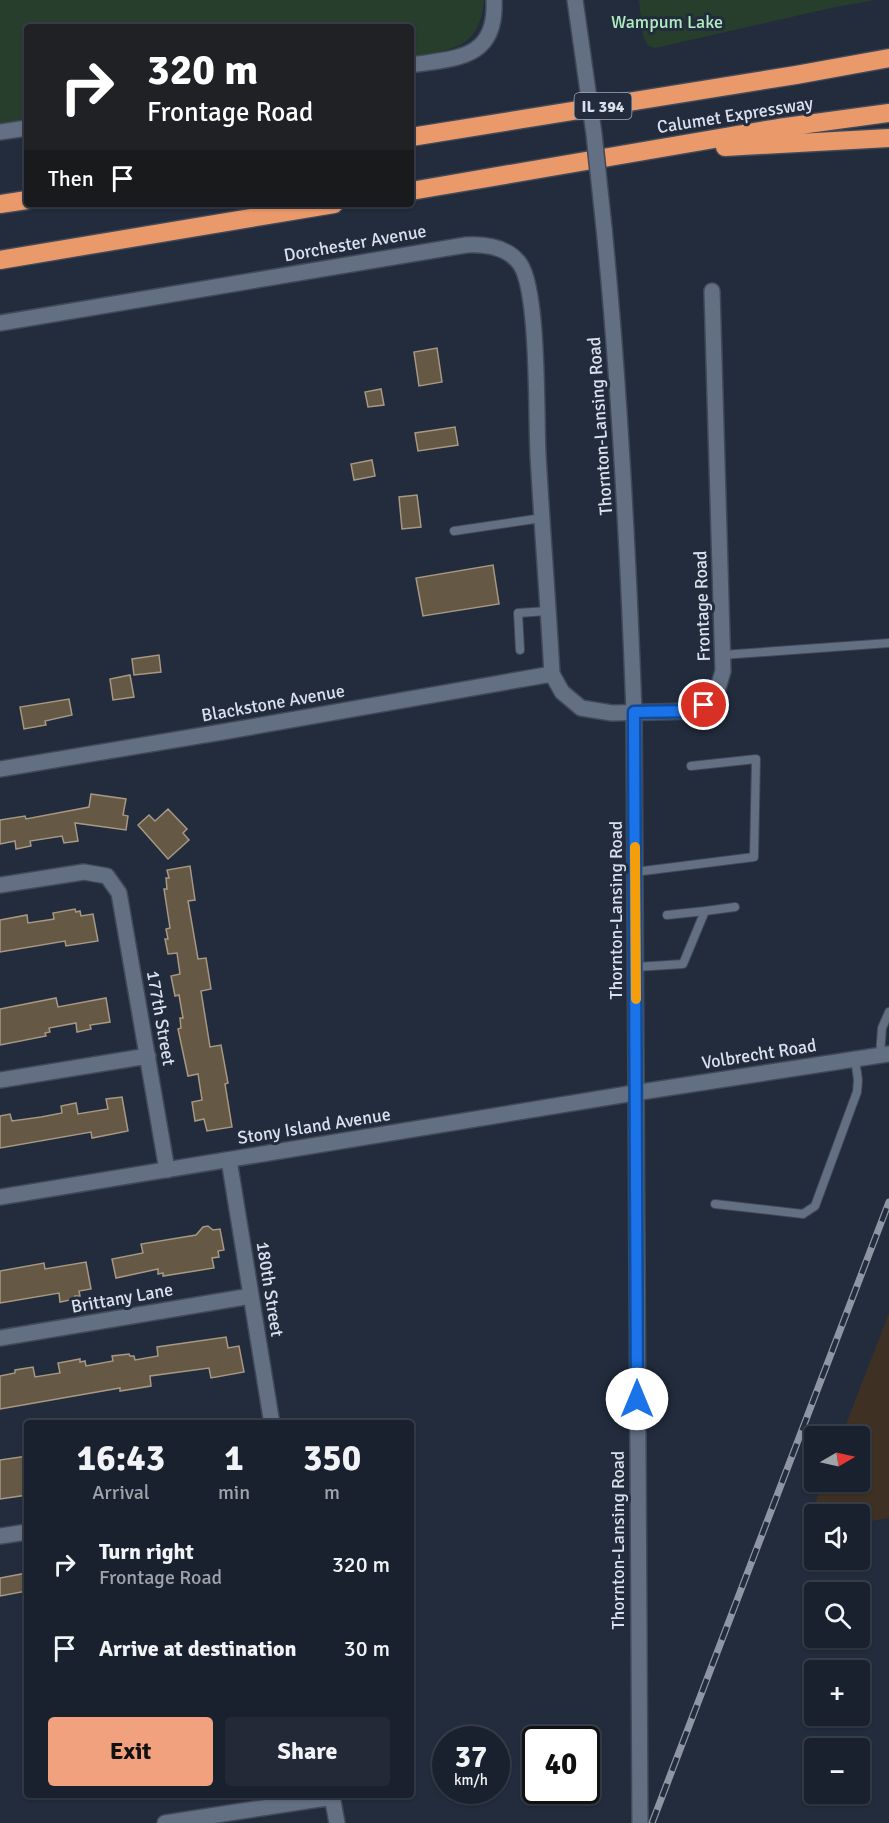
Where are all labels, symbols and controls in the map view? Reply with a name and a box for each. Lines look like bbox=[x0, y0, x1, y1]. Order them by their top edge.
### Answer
park label: Wampum Lake bbox=[611, 11, 723, 33]
text: 320 m bbox=[147, 45, 258, 96]
icon: right bbox=[48, 48, 126, 126]
street label: Calumet Expressway bbox=[655, 92, 815, 138]
road number: IL 394 bbox=[574, 93, 632, 119]
text: Frontage Road bbox=[147, 96, 313, 129]
icon: arrive bbox=[106, 162, 139, 195]
text: Then bbox=[48, 165, 94, 192]
street label: Dorchester Avenue bbox=[282, 220, 428, 266]
street label: Thornton-Lansing Road bbox=[583, 336, 617, 516]
street label: Frontage Road bbox=[689, 550, 715, 662]
pin bbox=[678, 679, 729, 730]
street label: Blackstone Avenue bbox=[200, 680, 346, 726]
icon: arrive bbox=[687, 688, 720, 721]
street label: Thornton-Lansing Road bbox=[605, 821, 627, 999]
street label: 177th Street bbox=[142, 969, 180, 1067]
street label: Volbrecht Road bbox=[700, 1034, 818, 1074]
street label: Stony Island Avenue bbox=[236, 1103, 392, 1149]
street label: 180th Street bbox=[252, 1240, 288, 1338]
street label: Brittany Lane bbox=[69, 1278, 175, 1318]
position arrow bbox=[605, 1367, 669, 1431]
north arrow bbox=[804, 1426, 870, 1492]
map controls bbox=[804, 1426, 870, 1804]
text: 16:43 bbox=[77, 1436, 165, 1481]
text: 1 bbox=[224, 1436, 244, 1481]
text: 350 bbox=[303, 1436, 361, 1481]
street label: Thornton-Lansing Road bbox=[607, 1451, 629, 1629]
text: Arrival bbox=[92, 1480, 150, 1505]
text: min bbox=[218, 1480, 250, 1505]
text: m bbox=[324, 1480, 340, 1505]
button: sound bbox=[804, 1504, 870, 1570]
text: Turn right bbox=[99, 1538, 194, 1565]
icon: right bbox=[48, 1548, 81, 1581]
text: 320 m bbox=[332, 1551, 390, 1578]
text: Frontage Road bbox=[99, 1565, 222, 1590]
button: search bbox=[804, 1582, 870, 1648]
icon: arrive bbox=[48, 1632, 81, 1665]
text: Arrive at destination bbox=[99, 1635, 296, 1662]
text: 30 m bbox=[344, 1635, 390, 1662]
button: + bbox=[804, 1660, 870, 1726]
button: Exit bbox=[48, 1717, 213, 1786]
button: Share bbox=[225, 1717, 390, 1786]
speed limit sign: 40 bbox=[522, 1726, 600, 1804]
button: − bbox=[804, 1738, 870, 1804]
text: 37 bbox=[455, 1739, 487, 1776]
text: km/h bbox=[454, 1771, 488, 1789]

